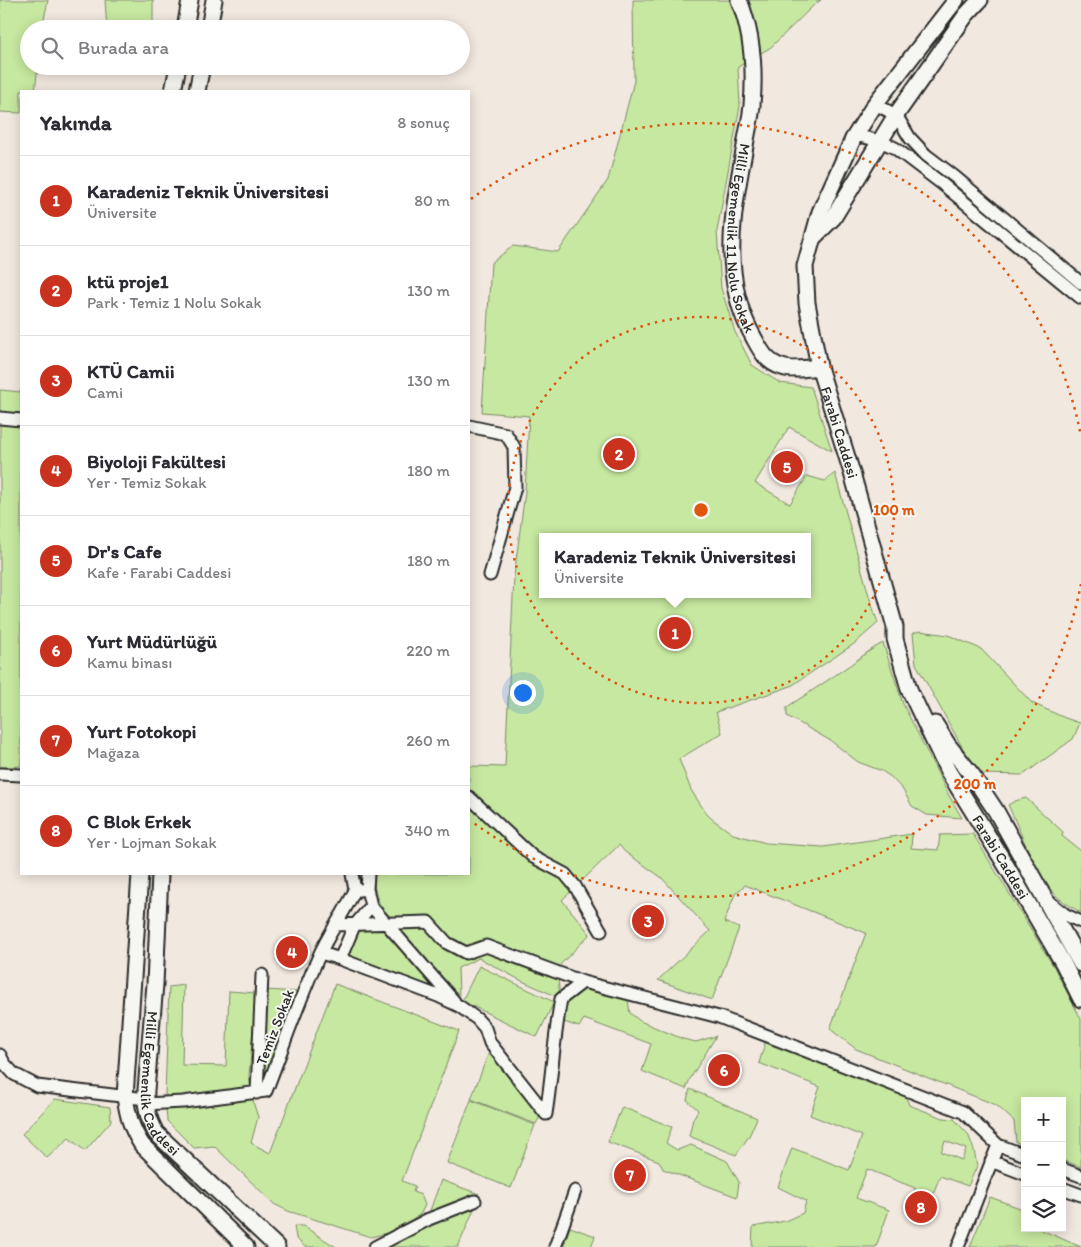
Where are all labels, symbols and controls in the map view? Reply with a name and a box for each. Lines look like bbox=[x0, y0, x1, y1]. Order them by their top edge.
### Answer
search box bbox=[20, 20, 470, 75]
icon: search bbox=[38, 34, 66, 62]
text: Burada ara bbox=[78, 36, 169, 59]
text: Yakında bbox=[40, 110, 112, 135]
text: 8 sonuç bbox=[398, 113, 450, 132]
street label: Milli Egemenlik 11 Nolu Sokak bbox=[723, 142, 759, 336]
text: Karadeniz Teknik Üniversitesi bbox=[87, 180, 329, 203]
text: 1 bbox=[52, 191, 60, 210]
text: 80 m bbox=[414, 191, 450, 210]
text: Üniversite bbox=[87, 203, 157, 222]
text: ktü proje1 bbox=[87, 270, 169, 293]
text: 2 bbox=[52, 281, 60, 300]
text: 130 m bbox=[407, 281, 450, 300]
text: Park · Temiz 1 Nolu Sokak bbox=[87, 293, 262, 312]
text: KTÜ Camii bbox=[87, 360, 174, 383]
text: 3 bbox=[52, 371, 60, 390]
text: 130 m bbox=[407, 371, 450, 390]
text: Cami bbox=[87, 383, 123, 402]
street label: Farabi Caddesi bbox=[817, 384, 862, 480]
pin: 2 bbox=[603, 435, 635, 473]
pin: 5 bbox=[771, 448, 803, 486]
text: Biyoloji Fakültesi bbox=[87, 450, 226, 473]
text: 4 bbox=[51, 461, 61, 480]
text: 180 m bbox=[407, 461, 450, 480]
text: Yer · Temiz Sokak bbox=[87, 473, 207, 492]
centre of rings bbox=[692, 501, 710, 519]
text: 100 m bbox=[873, 501, 915, 519]
popup bbox=[539, 533, 811, 598]
text: Dr's Cafe bbox=[87, 540, 162, 563]
text: Karadeniz Teknik Üniversitesi bbox=[554, 545, 796, 568]
text: 5 bbox=[52, 551, 60, 570]
text: 180 m bbox=[407, 551, 450, 570]
text: Kafe · Farabi Caddesi bbox=[87, 563, 231, 582]
text: Üniversite bbox=[554, 568, 624, 587]
pin: 1 bbox=[659, 614, 691, 652]
text: Yurt Müdürlüğü bbox=[87, 630, 217, 653]
text: 6 bbox=[52, 641, 60, 660]
text: 220 m bbox=[406, 641, 450, 660]
text: Kamu binası bbox=[87, 653, 172, 672]
your location bbox=[510, 680, 536, 706]
text: Yurt Fotokopi bbox=[87, 720, 196, 743]
text: 7 bbox=[52, 731, 60, 750]
text: 260 m bbox=[406, 731, 450, 750]
text: Mağaza bbox=[87, 743, 140, 762]
text: 200 m bbox=[954, 775, 997, 793]
text: C Blok Erkek bbox=[87, 810, 191, 833]
street label: Farabi Caddesi bbox=[968, 812, 1033, 902]
text: 8 bbox=[52, 821, 60, 840]
text: 340 m bbox=[405, 821, 450, 840]
text: Yer · Lojman Sokak bbox=[87, 833, 217, 852]
pin: 3 bbox=[632, 902, 664, 940]
pin: 4 bbox=[276, 933, 308, 971]
street label: Temiz Sokak bbox=[252, 986, 298, 1068]
street label: Milli Egemenlik Caddesi bbox=[137, 1011, 183, 1160]
pin: 6 bbox=[708, 1051, 740, 1089]
map controls bbox=[1021, 1097, 1066, 1232]
button: + bbox=[1021, 1097, 1066, 1142]
button: − bbox=[1021, 1142, 1066, 1187]
pin: 7 bbox=[614, 1156, 646, 1194]
button: layers bbox=[1021, 1187, 1066, 1232]
pin: 8 bbox=[905, 1188, 937, 1226]

